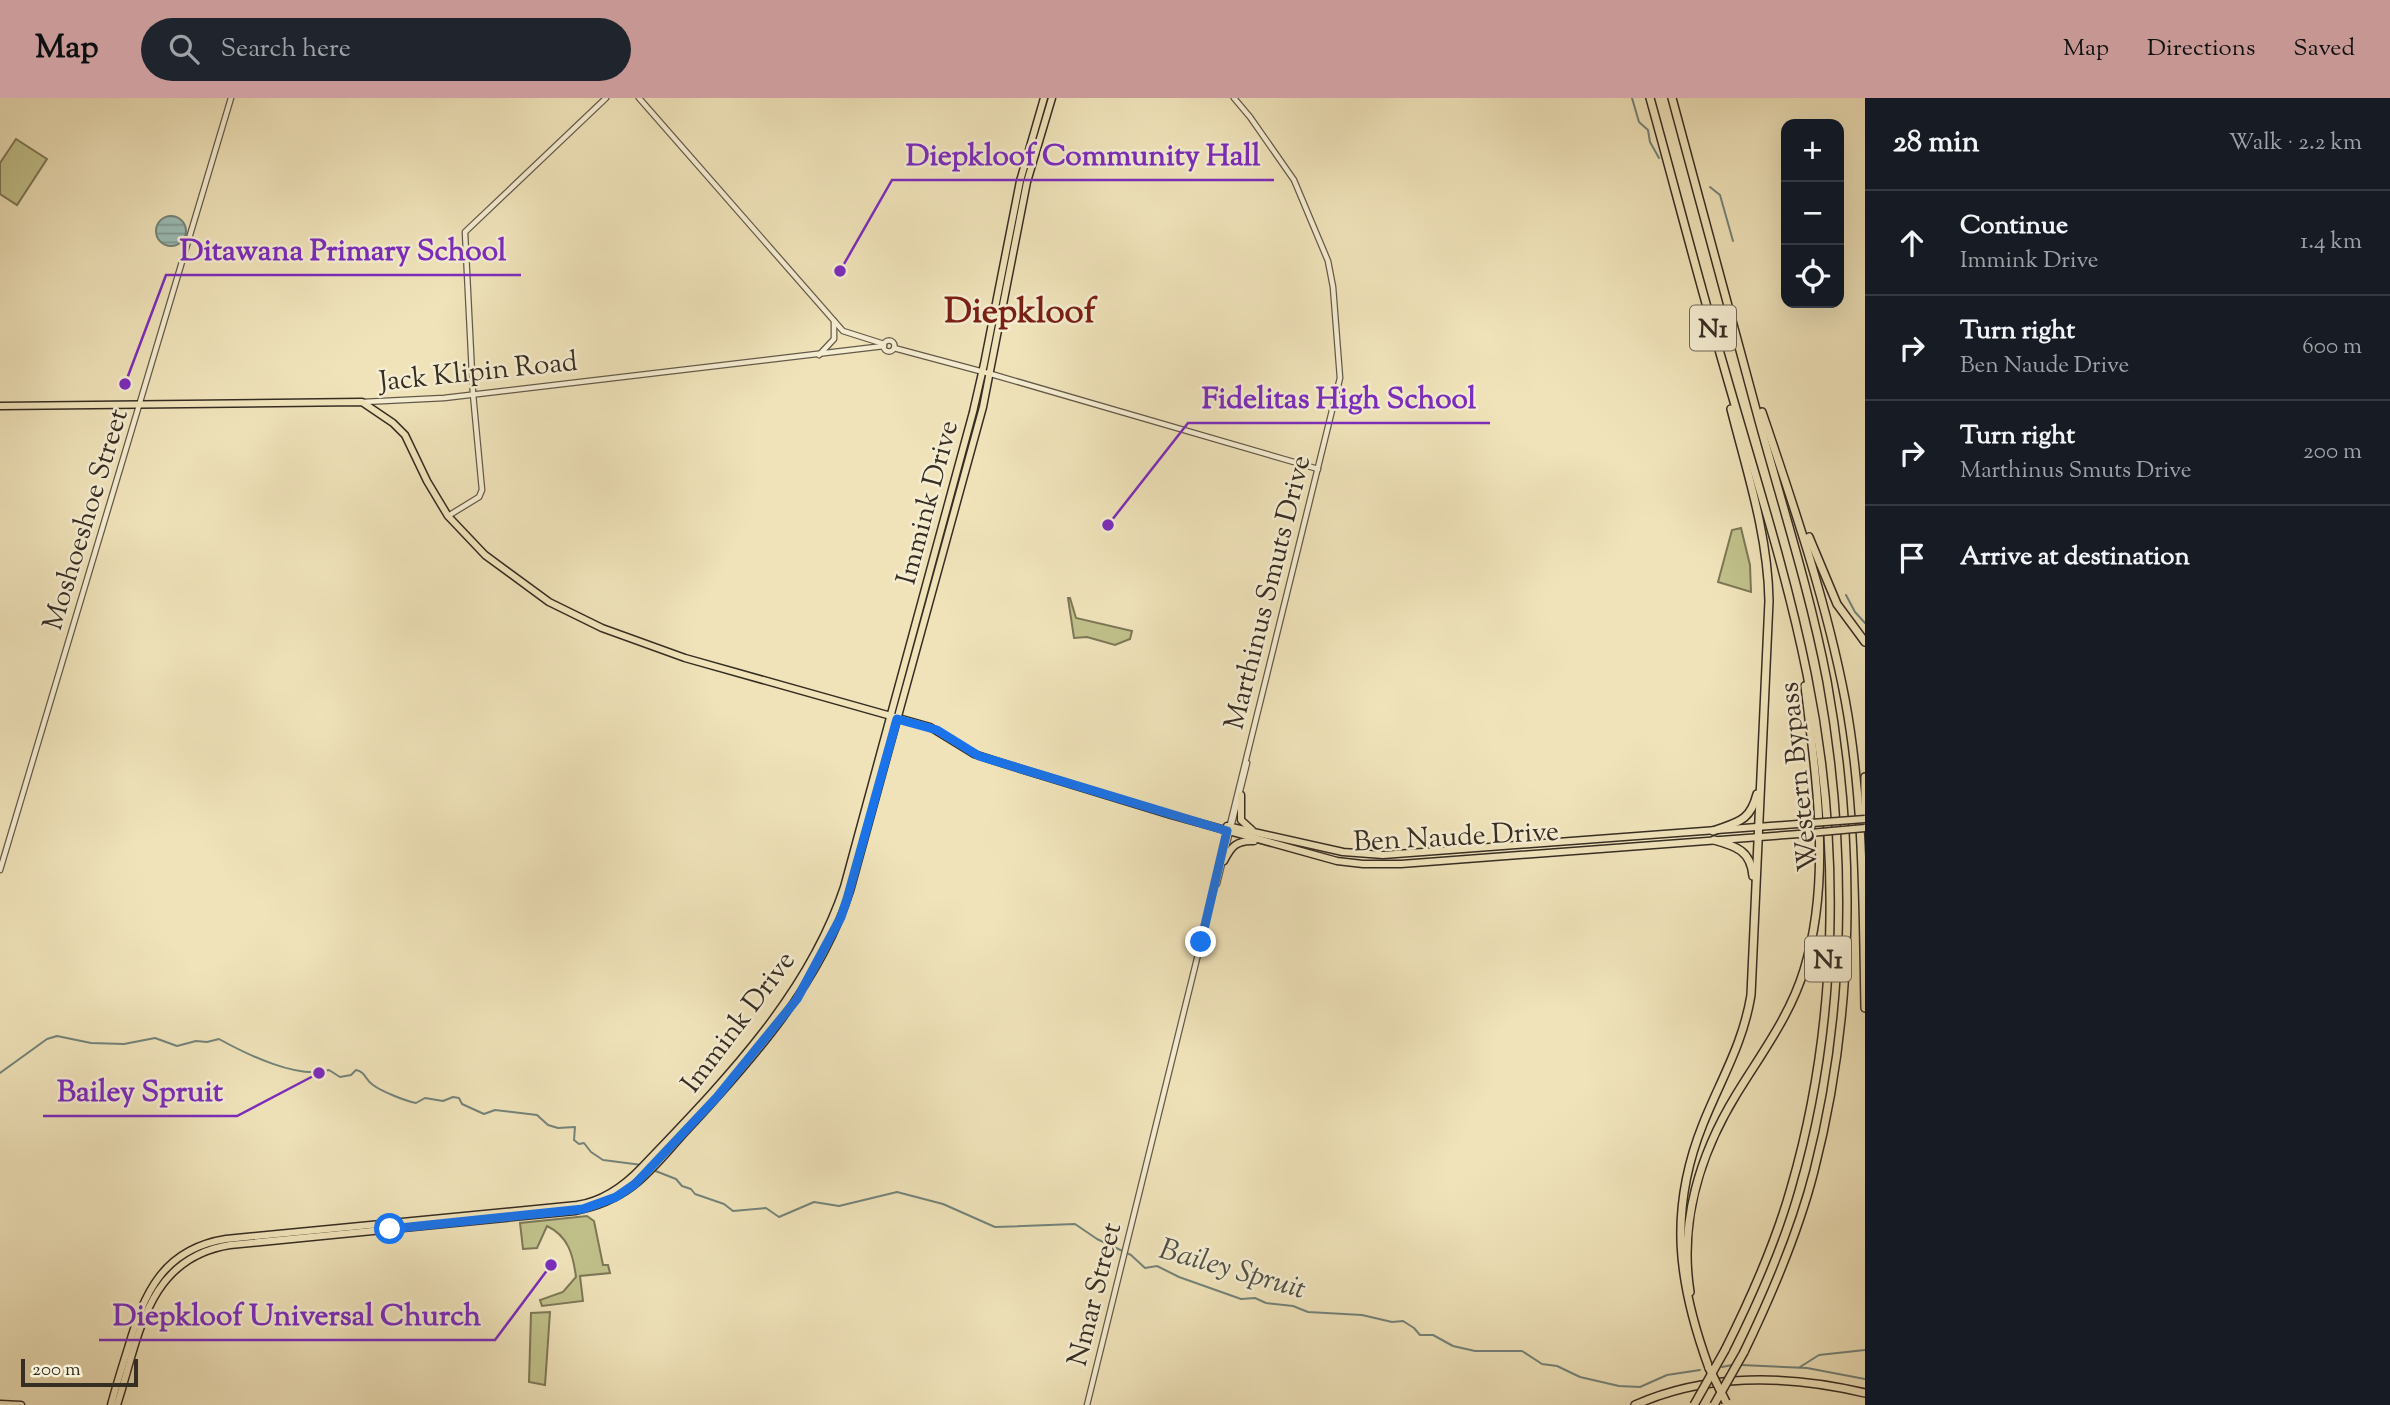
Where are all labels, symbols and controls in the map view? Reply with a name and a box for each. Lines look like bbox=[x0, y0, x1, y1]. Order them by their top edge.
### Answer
search box bbox=[141, 18, 631, 81]
text: Map bbox=[35, 25, 99, 73]
icon: search bbox=[165, 30, 203, 68]
text: Search here bbox=[221, 31, 351, 68]
text: Map bbox=[2063, 32, 2109, 66]
text: Directions bbox=[2147, 32, 2255, 66]
text: Saved bbox=[2293, 32, 2355, 66]
map controls bbox=[1781, 119, 1844, 308]
button: + bbox=[1781, 119, 1844, 182]
text: 28 min bbox=[1893, 122, 1980, 165]
text: Walk · 2.2 km bbox=[2229, 127, 2362, 160]
callout: Diepkloof Community Hall bbox=[892, 129, 1274, 180]
text: Diepkloof Community Hall bbox=[906, 136, 1261, 179]
button: − bbox=[1781, 182, 1844, 245]
text: Continue bbox=[1960, 208, 2068, 245]
callout: Ditawana Primary School bbox=[166, 224, 521, 275]
icon: ahead bbox=[1893, 224, 1931, 262]
text: 1.4 km bbox=[2300, 226, 2362, 259]
text: Ditawana Primary School bbox=[180, 231, 507, 274]
button: locate bbox=[1781, 245, 1844, 308]
text: Immink Drive bbox=[1960, 245, 2098, 278]
district label: Diepkloof bbox=[944, 288, 1098, 339]
road number: N1 bbox=[1690, 305, 1736, 350]
text: Turn right bbox=[1960, 313, 2075, 350]
icon: right bbox=[1893, 329, 1931, 367]
text: 600 m bbox=[2302, 331, 2362, 364]
street label: Jack Klipin Road bbox=[375, 343, 580, 403]
text: Ben Naude Drive bbox=[1960, 350, 2129, 383]
callout: Fidelitas High School bbox=[1188, 372, 1490, 423]
text: Fidelitas High School bbox=[1202, 379, 1477, 422]
street label: Moshoeshoe Street bbox=[34, 404, 140, 636]
street label: Immink Drive bbox=[888, 416, 970, 589]
text: Turn right bbox=[1960, 418, 2075, 455]
icon: right bbox=[1893, 434, 1931, 472]
text: 200 m bbox=[2303, 436, 2362, 469]
street label: Marthinus Smuts Drive bbox=[1215, 451, 1322, 734]
text: Marthinus Smuts Drive bbox=[1960, 455, 2191, 488]
icon: arrive bbox=[1893, 539, 1931, 577]
text: Arrive at destination bbox=[1960, 539, 2190, 576]
street label: Western Bypass bbox=[1770, 680, 1830, 873]
street label: Ben Naude Drive bbox=[1352, 813, 1560, 863]
route end bbox=[1185, 926, 1216, 957]
road number: N1 bbox=[1805, 936, 1851, 982]
street label: Immink Drive bbox=[673, 943, 806, 1102]
callout: Bailey Spruit bbox=[43, 1065, 237, 1116]
text: Bailey Spruit bbox=[57, 1072, 224, 1115]
route start bbox=[374, 1213, 405, 1244]
street label: Nmar Street bbox=[1059, 1218, 1133, 1371]
water label: Bailey Spruit bbox=[1154, 1229, 1311, 1312]
callout: Diepkloof Universal Church bbox=[99, 1289, 495, 1340]
text: Diepkloof Universal Church bbox=[113, 1296, 482, 1339]
scale bar bbox=[21, 1356, 138, 1388]
text: 200 m bbox=[32, 1357, 81, 1384]

